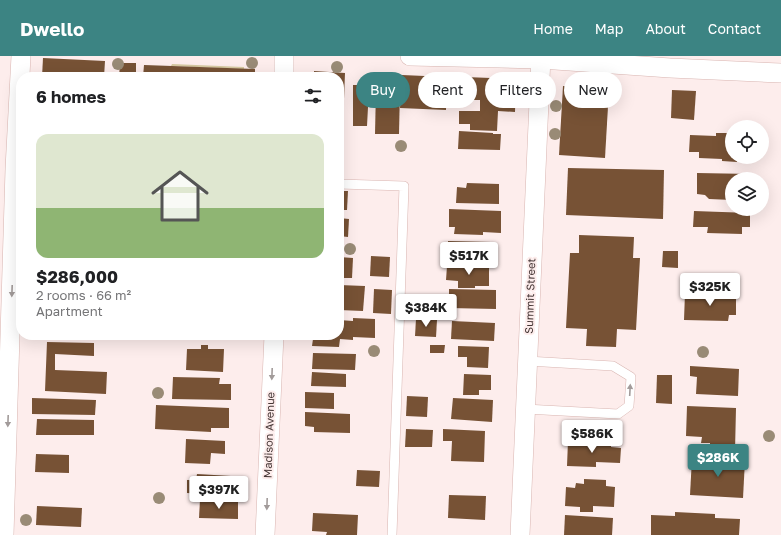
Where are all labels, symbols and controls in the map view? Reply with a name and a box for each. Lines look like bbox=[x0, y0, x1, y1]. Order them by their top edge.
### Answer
text: Dwello bbox=[20, 17, 85, 40]
text: Home bbox=[533, 20, 573, 37]
text: Map bbox=[595, 20, 623, 37]
text: About bbox=[645, 20, 686, 37]
text: Contact bbox=[708, 20, 761, 37]
chip: Buy bbox=[356, 72, 410, 108]
chip: Rent bbox=[418, 72, 477, 108]
chip: Filters bbox=[485, 72, 556, 108]
chip: New bbox=[564, 72, 622, 108]
icon: filters bbox=[302, 85, 324, 107]
text: 6 homes bbox=[36, 86, 106, 107]
map controls bbox=[725, 120, 769, 216]
button: locate bbox=[725, 120, 769, 164]
icon: home bbox=[144, 160, 216, 232]
button: layers bbox=[725, 172, 769, 216]
pin: $517K bbox=[441, 242, 497, 276]
text: $517K bbox=[449, 247, 489, 263]
street label: Summit Street bbox=[522, 258, 537, 334]
text: $286,000 bbox=[36, 266, 118, 287]
pin: $325K bbox=[682, 273, 738, 307]
text: $325K bbox=[689, 278, 731, 294]
one-way arrow bbox=[8, 285, 15, 297]
text: 2 rooms · 66 m² bbox=[36, 287, 131, 303]
pin: $384K bbox=[398, 294, 454, 328]
text: $384K bbox=[405, 299, 447, 315]
text: Apartment bbox=[36, 303, 103, 319]
one-way arrow bbox=[269, 368, 275, 381]
one-way arrow bbox=[627, 384, 634, 396]
street label: Madison Avenue bbox=[261, 392, 277, 478]
one-way arrow bbox=[4, 415, 11, 427]
pin: $586K bbox=[564, 420, 620, 454]
text: $586K bbox=[571, 425, 613, 441]
pin: $286K bbox=[690, 444, 746, 478]
text: $286K bbox=[697, 449, 739, 465]
pin: $397K bbox=[191, 476, 247, 510]
text: $397K bbox=[198, 481, 240, 497]
one-way arrow bbox=[263, 498, 270, 510]

